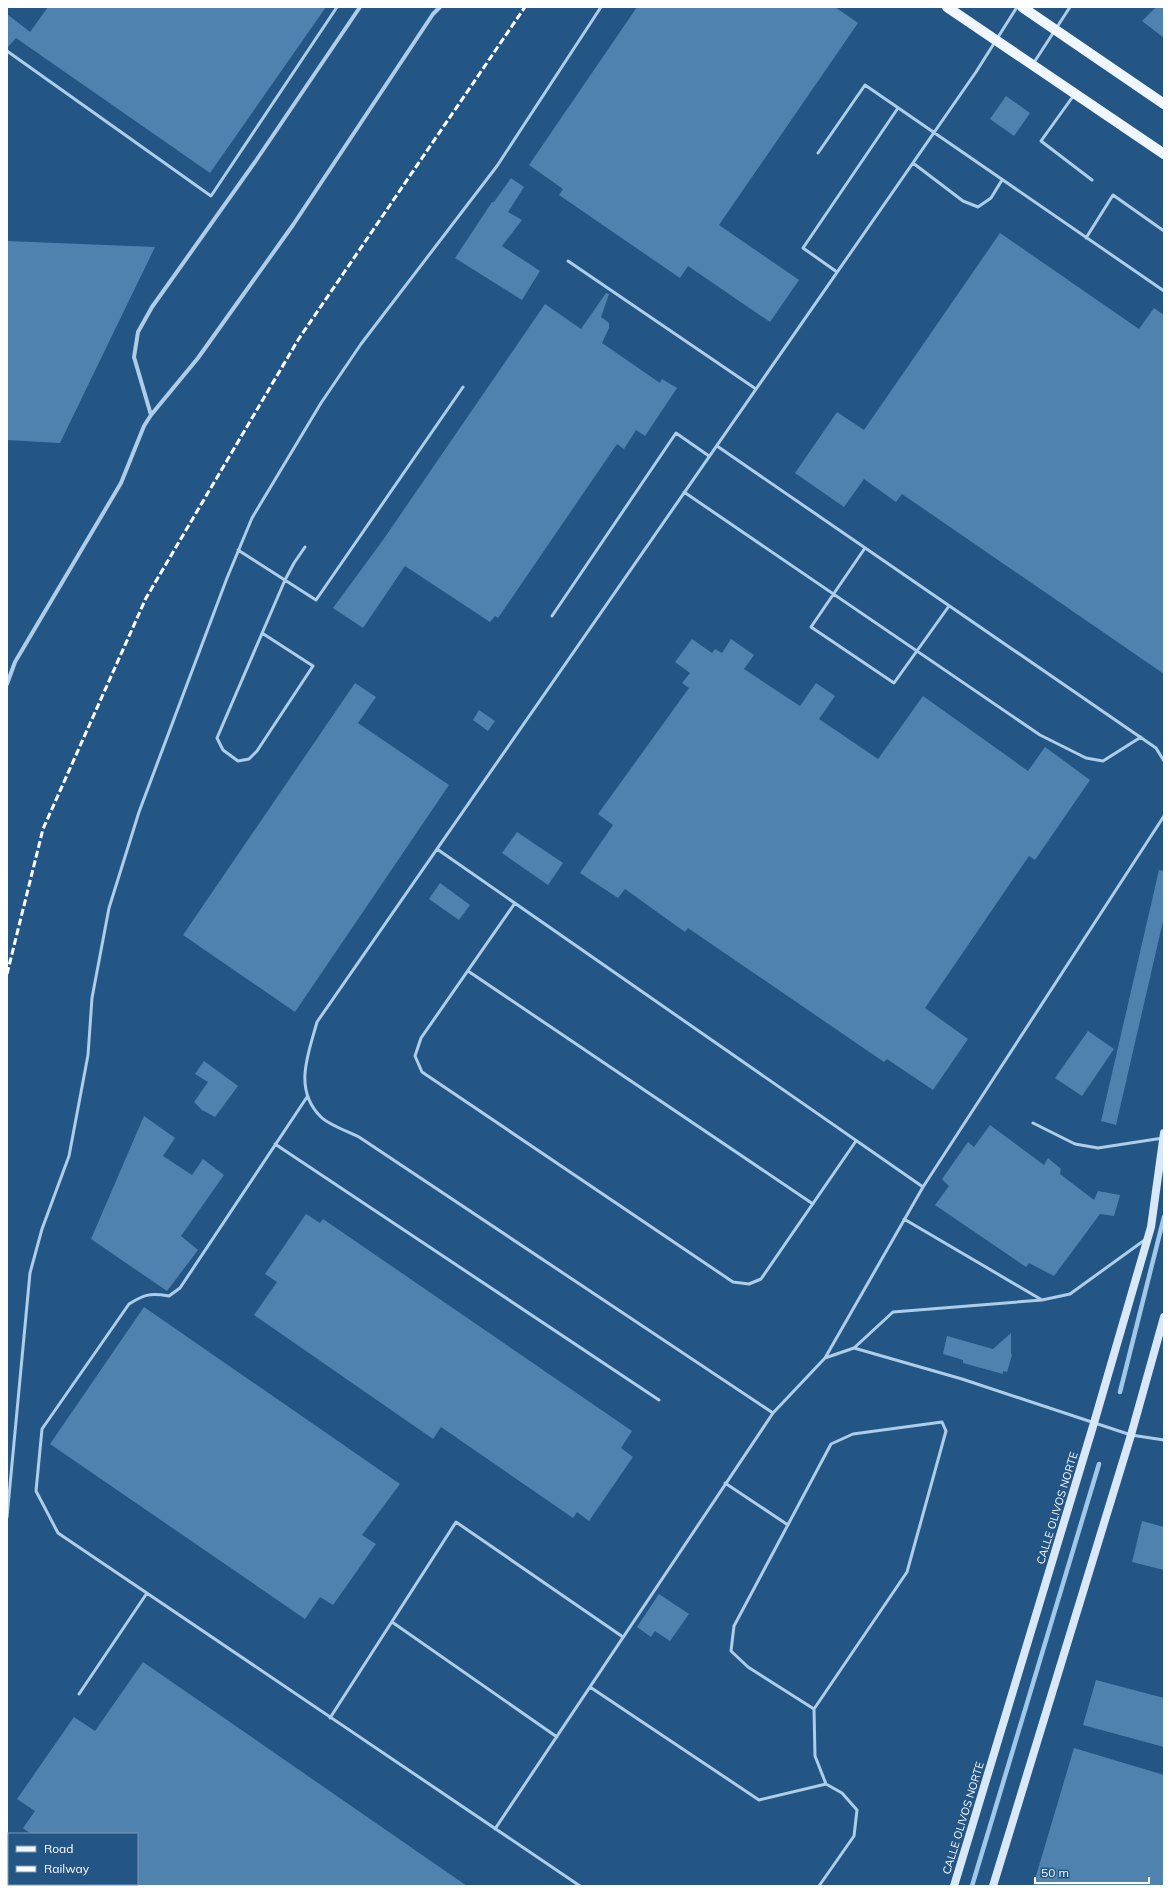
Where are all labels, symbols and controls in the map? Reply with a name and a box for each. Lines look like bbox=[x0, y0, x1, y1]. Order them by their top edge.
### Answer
street label: CALLE OLIVOS NORTE bbox=[1033, 1450, 1081, 1566]
street label: CALLE OLIVOS NORTE bbox=[939, 1760, 987, 1876]
legend bbox=[8, 1833, 138, 1885]
text: Road bbox=[44, 1841, 73, 1856]
scale bar bbox=[1035, 1859, 1149, 1885]
text: Railway bbox=[44, 1861, 90, 1876]
text: 50 m bbox=[1041, 1865, 1069, 1880]

